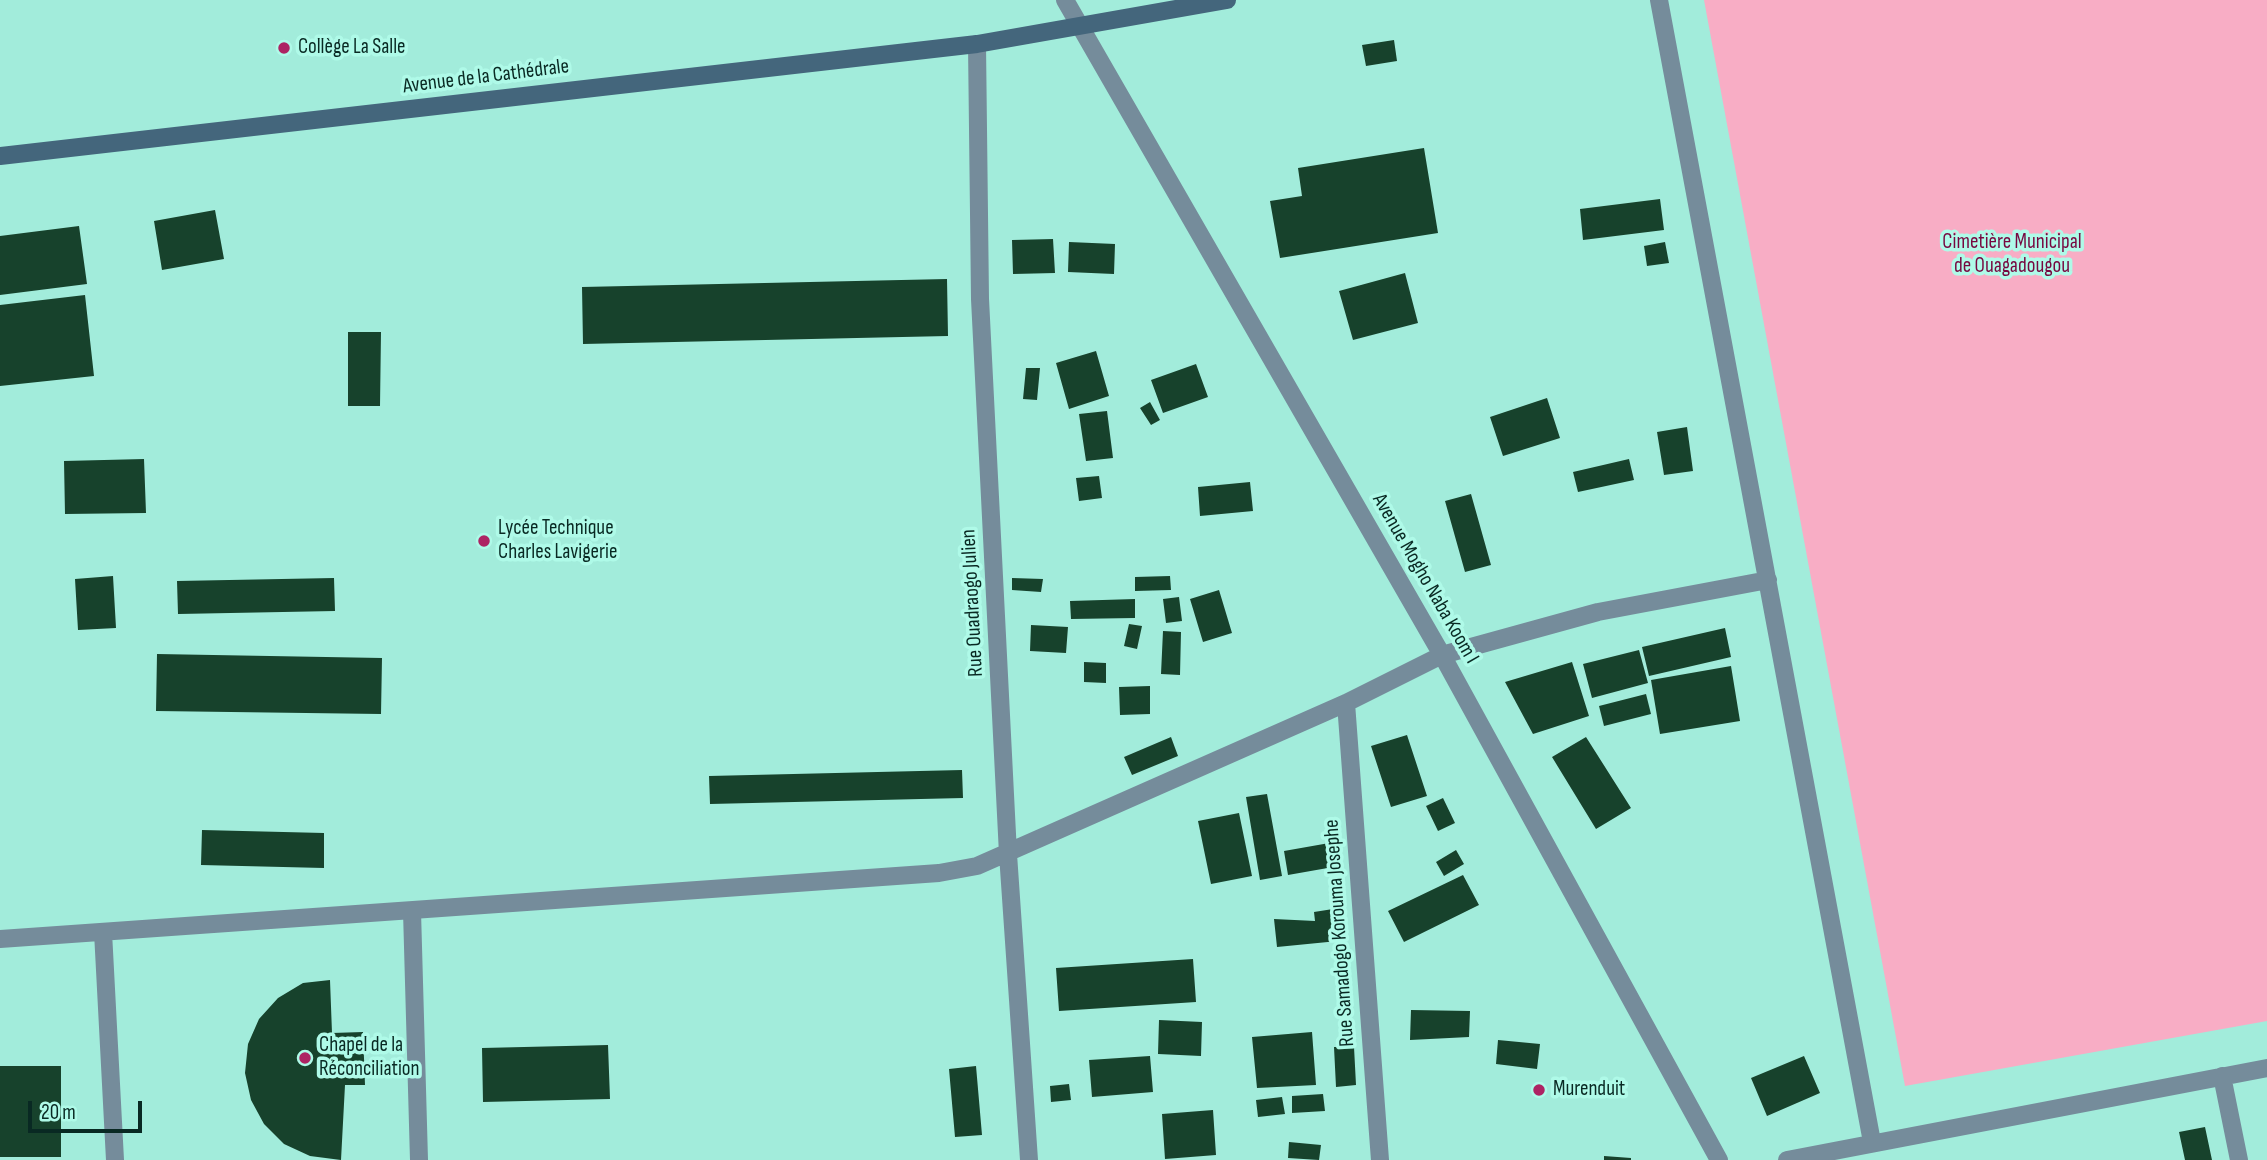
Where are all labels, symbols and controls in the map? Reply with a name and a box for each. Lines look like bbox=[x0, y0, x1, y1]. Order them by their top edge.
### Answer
place label: Collège La Salle bbox=[298, 35, 406, 61]
marker: Collège La Salle bbox=[276, 40, 292, 56]
street label: Avenue de la Cathédrale bbox=[401, 54, 571, 100]
park label: Cimetière Municipal de Ouagadougou bbox=[1942, 230, 2082, 280]
street label: Avenue Mogho Naba Koom I bbox=[1366, 490, 1484, 668]
place label: Lycée Technique Charles Lavigerie bbox=[498, 516, 617, 566]
street label: Rue Ouadraogo Julien bbox=[957, 529, 989, 677]
marker: Lycée Technique Charles Lavigerie bbox=[476, 533, 492, 549]
street label: Rue Samadogo Korouma Josephe bbox=[1319, 819, 1361, 1047]
place label: Chapel de la Réconciliation bbox=[319, 1033, 420, 1083]
marker: Chapel de la Réconciliation bbox=[297, 1050, 313, 1066]
place label: Murenduit bbox=[1553, 1077, 1625, 1103]
marker: Murenduit bbox=[1531, 1082, 1547, 1098]
scale bar bbox=[32, 1086, 145, 1130]
text: 20 m bbox=[41, 1100, 76, 1125]

